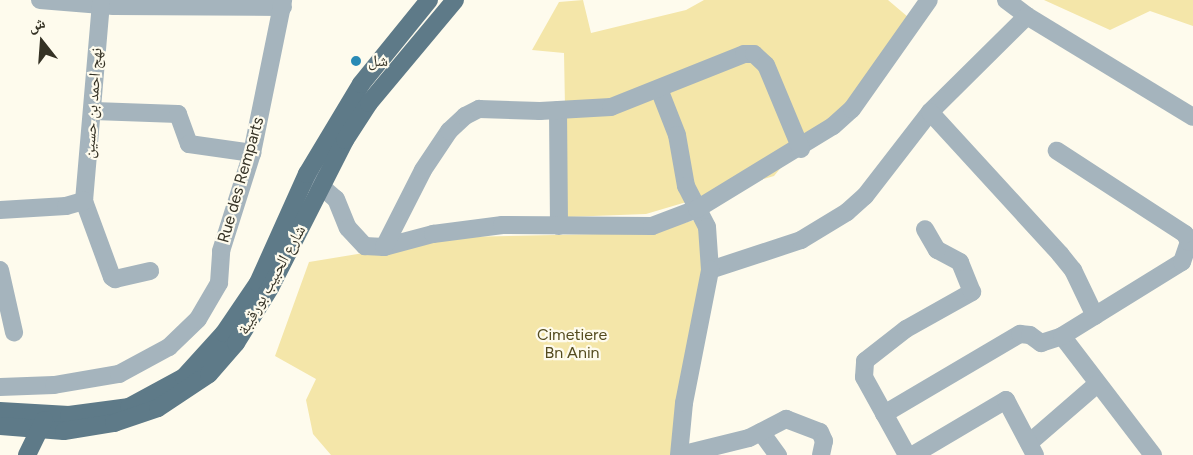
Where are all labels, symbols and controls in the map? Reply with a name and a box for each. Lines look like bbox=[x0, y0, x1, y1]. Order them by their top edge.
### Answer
north arrow bbox=[12, 12, 72, 72]
text: ش bbox=[26, 13, 47, 36]
street label: نهج احمد بن حسين bbox=[80, 47, 106, 159]
place label: شل bbox=[368, 51, 388, 71]
marker: شل bbox=[349, 54, 363, 68]
street label: Rue des Remparts bbox=[214, 115, 268, 245]
street label: شارع الحبيب بورقيبة bbox=[234, 222, 310, 338]
park label: Cimetiere Bn Anin bbox=[537, 325, 607, 363]

